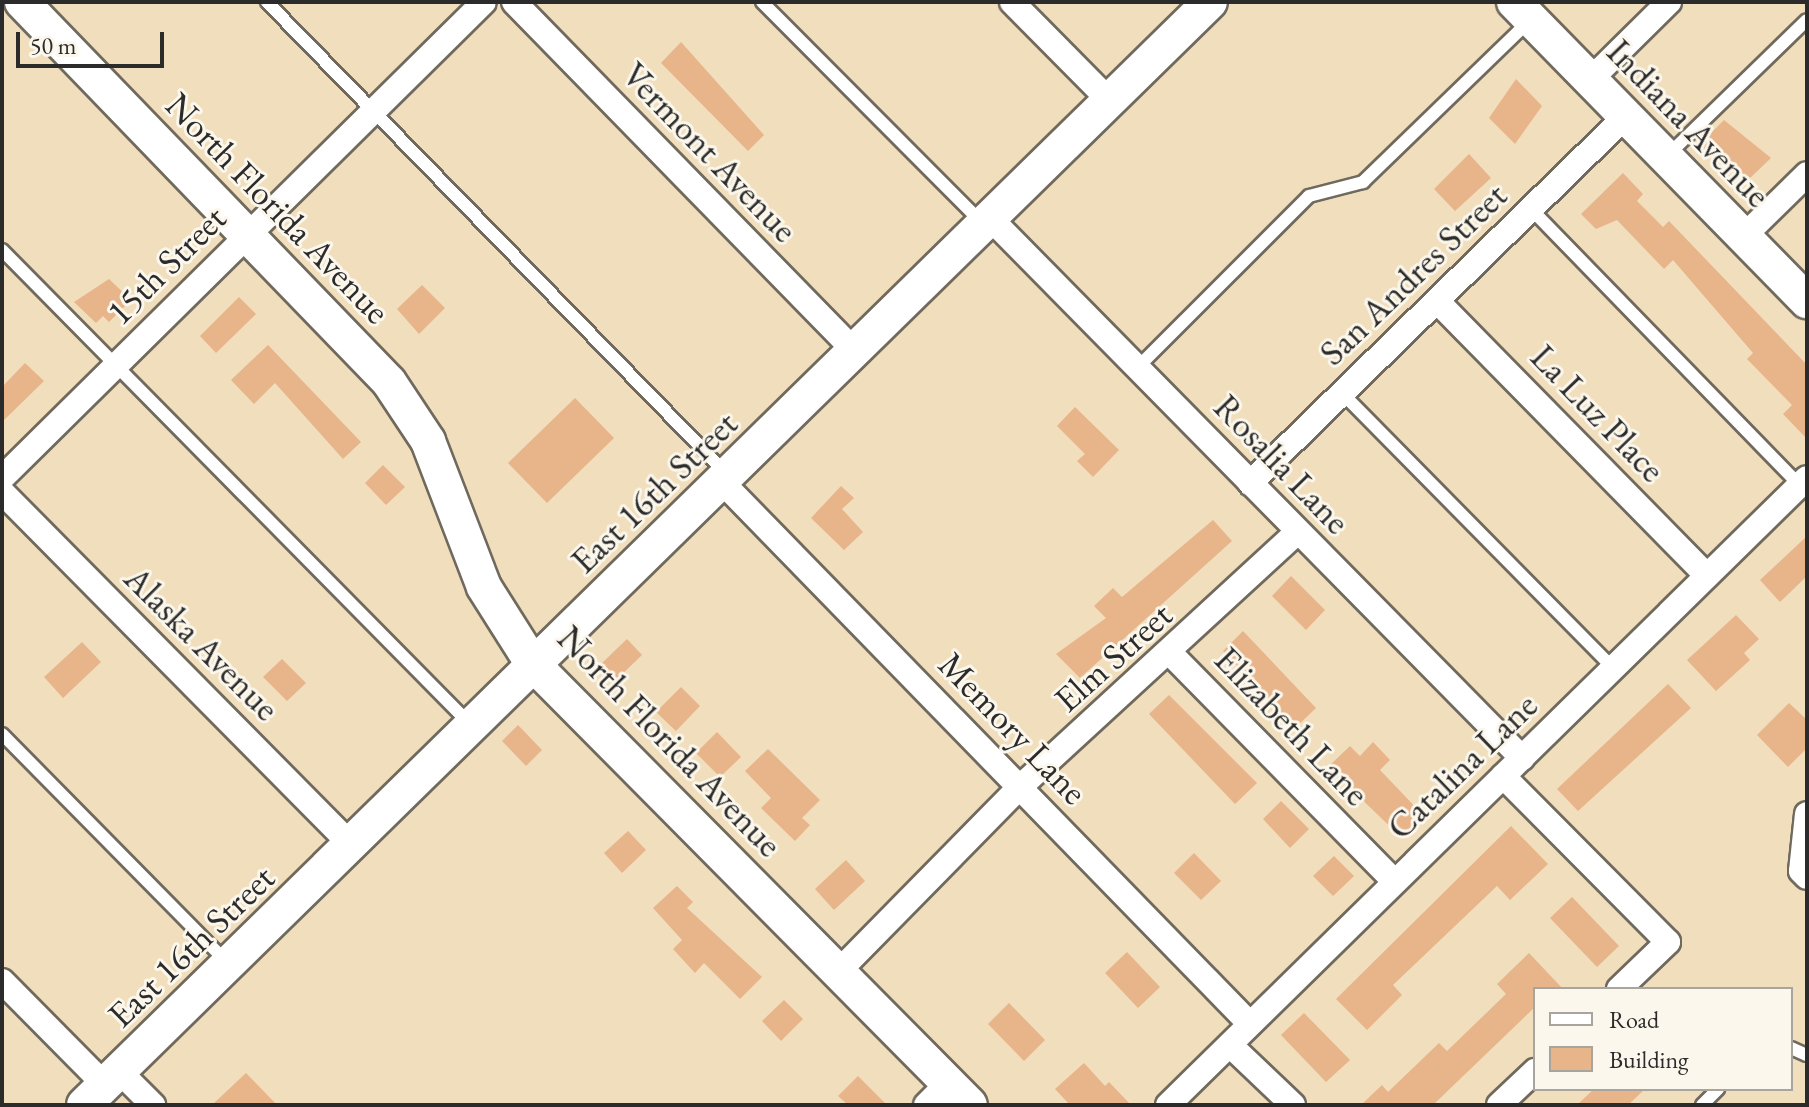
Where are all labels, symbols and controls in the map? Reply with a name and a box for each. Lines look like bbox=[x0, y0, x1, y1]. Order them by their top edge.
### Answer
scale bar bbox=[20, 16, 168, 66]
text: 50 m bbox=[30, 30, 77, 61]
street label: Indiana Avenue bbox=[1598, 30, 1780, 216]
street label: Vermont Avenue bbox=[613, 53, 807, 251]
street label: North Florida Avenue bbox=[157, 84, 399, 332]
street label: San Andres Street bbox=[1310, 174, 1516, 374]
street label: 15th Street bbox=[97, 196, 235, 334]
street label: La Luz Place bbox=[1522, 335, 1674, 491]
street label: Rosalia Lane bbox=[1205, 385, 1359, 543]
street label: East 16th Street bbox=[562, 402, 746, 582]
street label: Alaska Avenue bbox=[116, 557, 288, 729]
street label: Elm Street bbox=[1045, 593, 1181, 721]
street label: North Florida Avenue bbox=[549, 617, 791, 865]
street label: Elizabeth Lane bbox=[1206, 638, 1378, 814]
street label: Memory Lane bbox=[930, 643, 1096, 813]
street label: Catalina Lane bbox=[1378, 684, 1546, 848]
street label: East 16th Street bbox=[99, 856, 283, 1036]
legend bbox=[1533, 987, 1793, 1091]
text: Road bbox=[1609, 1004, 1659, 1035]
text: Building bbox=[1609, 1044, 1689, 1075]

